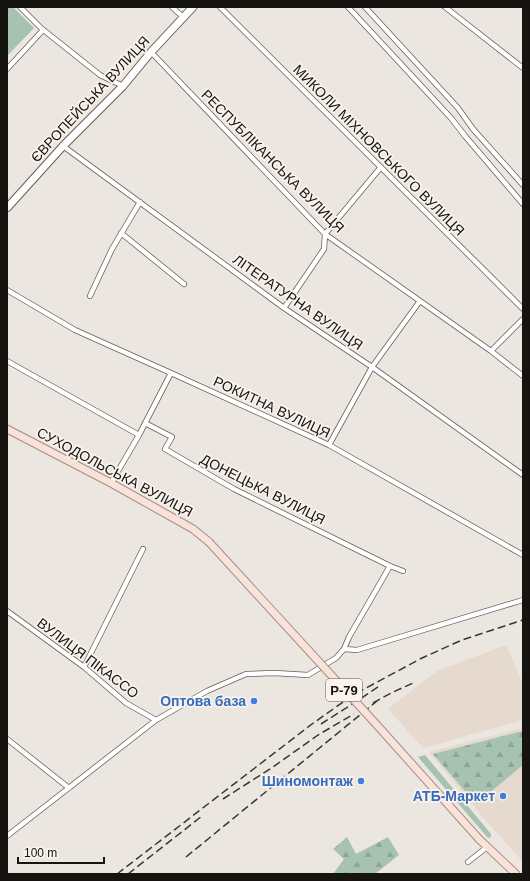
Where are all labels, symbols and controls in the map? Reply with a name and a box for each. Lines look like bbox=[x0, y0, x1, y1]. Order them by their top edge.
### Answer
street label: ЄВРОПЕЙСЬКА ВУЛИЦЯ bbox=[27, 32, 153, 165]
street label: МИКОЛИ МІХНОВСЬКОГО ВУЛИЦЯ bbox=[290, 61, 468, 239]
street label: РЕСПУБЛІКАНСЬКА ВУЛИЦЯ bbox=[198, 86, 348, 236]
street label: ЛІТЕРАТУРНА ВУЛИЦЯ bbox=[230, 251, 366, 353]
street label: РОКИТНА ВУЛИЦЯ bbox=[211, 373, 333, 441]
street label: СУХОДОЛЬСЬКА ВУЛИЦЯ bbox=[34, 424, 196, 520]
street label: ДОНЕЦЬКА ВУЛИЦЯ bbox=[198, 451, 328, 527]
street label: ВУЛИЦЯ ПІКАССО bbox=[34, 615, 142, 701]
road number: Р-79 bbox=[326, 679, 362, 701]
place label: Оптова база bbox=[160, 693, 246, 709]
marker: Оптова база bbox=[249, 696, 259, 706]
place label: Шиномонтаж bbox=[262, 773, 354, 789]
marker: Шиномонтаж bbox=[356, 776, 366, 786]
place label: АТБ-Маркет bbox=[413, 788, 495, 804]
marker: АТБ-Маркет bbox=[498, 791, 508, 801]
scale bar bbox=[18, 839, 104, 865]
text: 100 m bbox=[24, 846, 57, 860]

